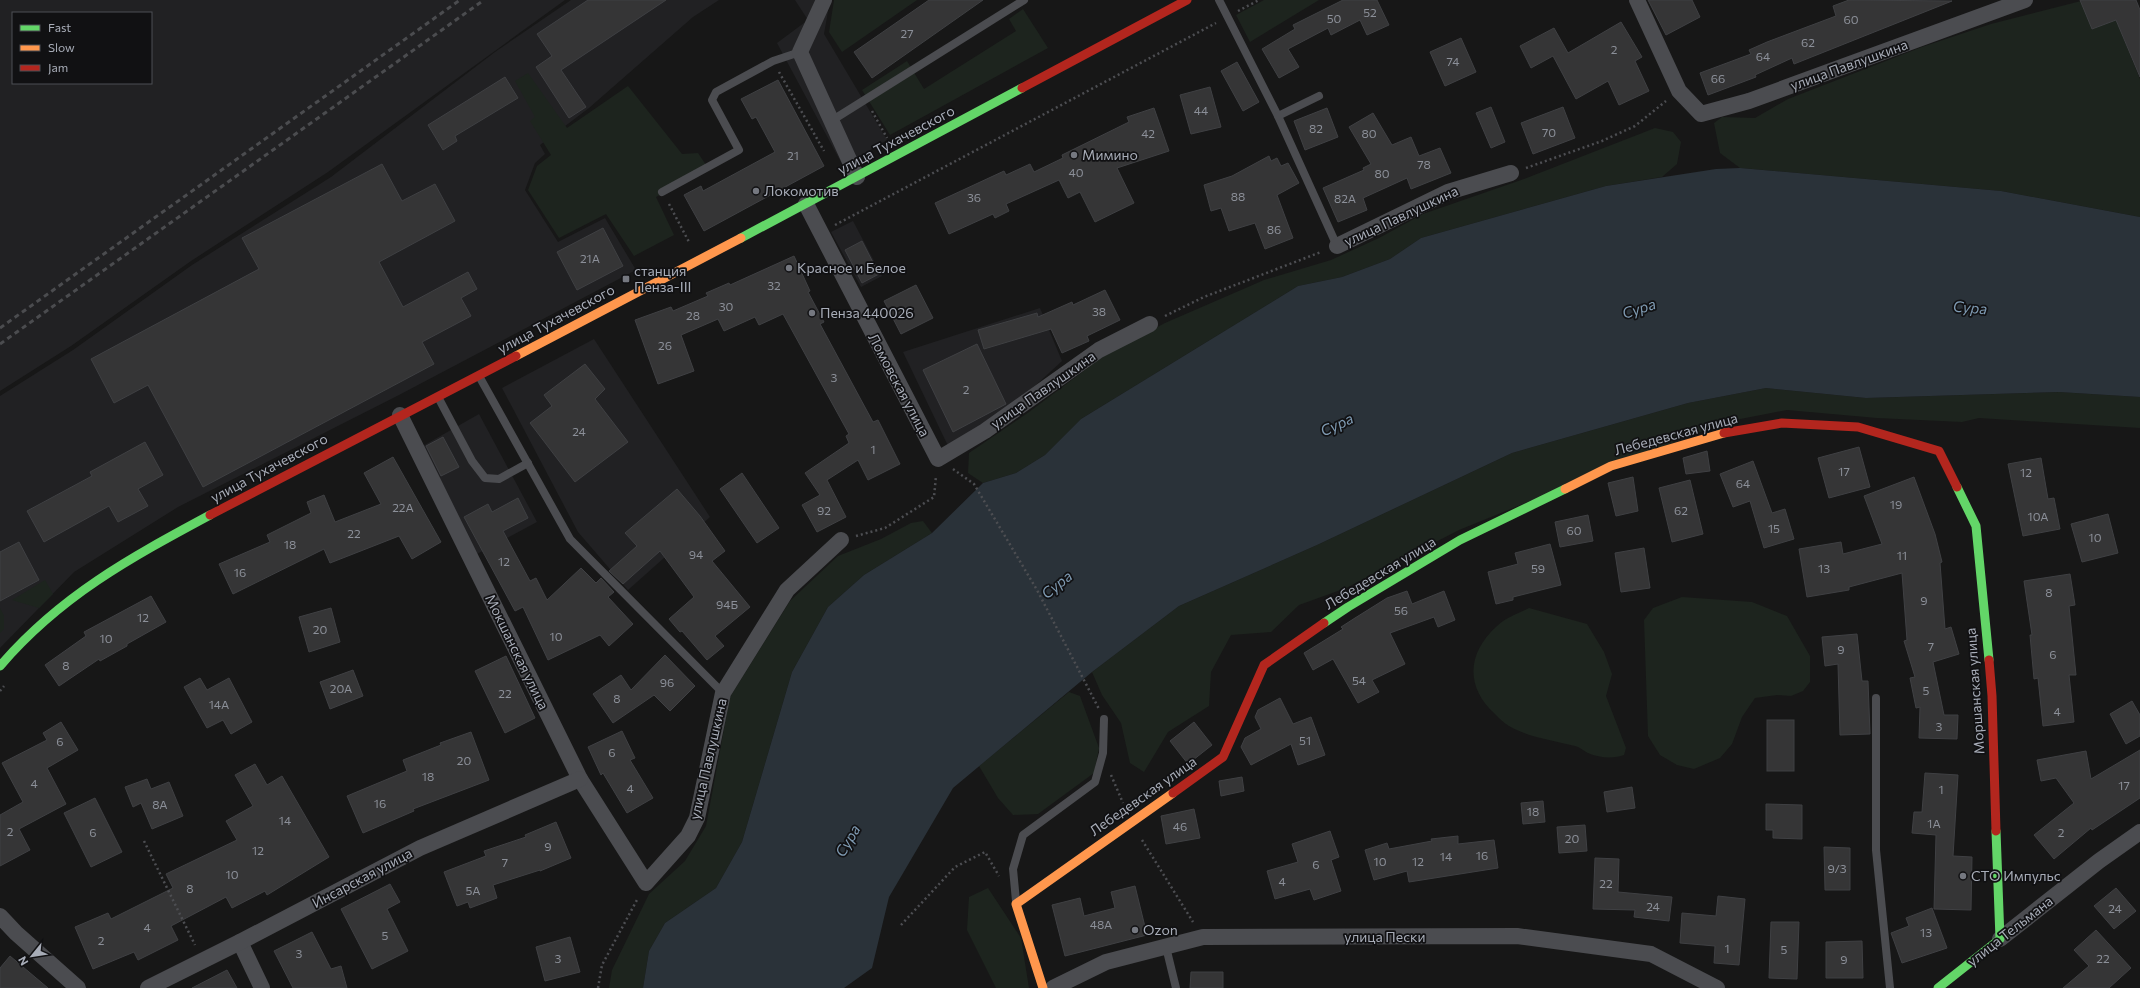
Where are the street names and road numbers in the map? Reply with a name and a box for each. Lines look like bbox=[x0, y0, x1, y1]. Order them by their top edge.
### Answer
street label: улица Павлушкина bbox=[1788, 35, 1910, 94]
street label: улица Тухачевского bbox=[834, 102, 957, 178]
street label: улица Павлушкина bbox=[1341, 182, 1460, 249]
street label: улица Тухачевского bbox=[494, 281, 617, 357]
street label: Ломовская улица bbox=[865, 330, 934, 439]
street label: улица Павлушкина bbox=[987, 347, 1098, 432]
street label: Лебедевская улица bbox=[1612, 409, 1739, 458]
street label: улица Тухачевского bbox=[207, 430, 330, 506]
street label: Лебедевская улица bbox=[1321, 533, 1438, 613]
street label: Мокшанская улица bbox=[482, 591, 553, 712]
street label: Моршанская улица bbox=[1962, 627, 1987, 755]
street label: улица Павлушкина bbox=[685, 697, 730, 821]
street label: Лебедевская улица bbox=[1086, 752, 1200, 839]
street label: Инсарская улица bbox=[309, 844, 415, 911]
street label: улица Тельмана bbox=[1963, 892, 2056, 969]
street label: улица Пески bbox=[1344, 928, 1426, 945]

